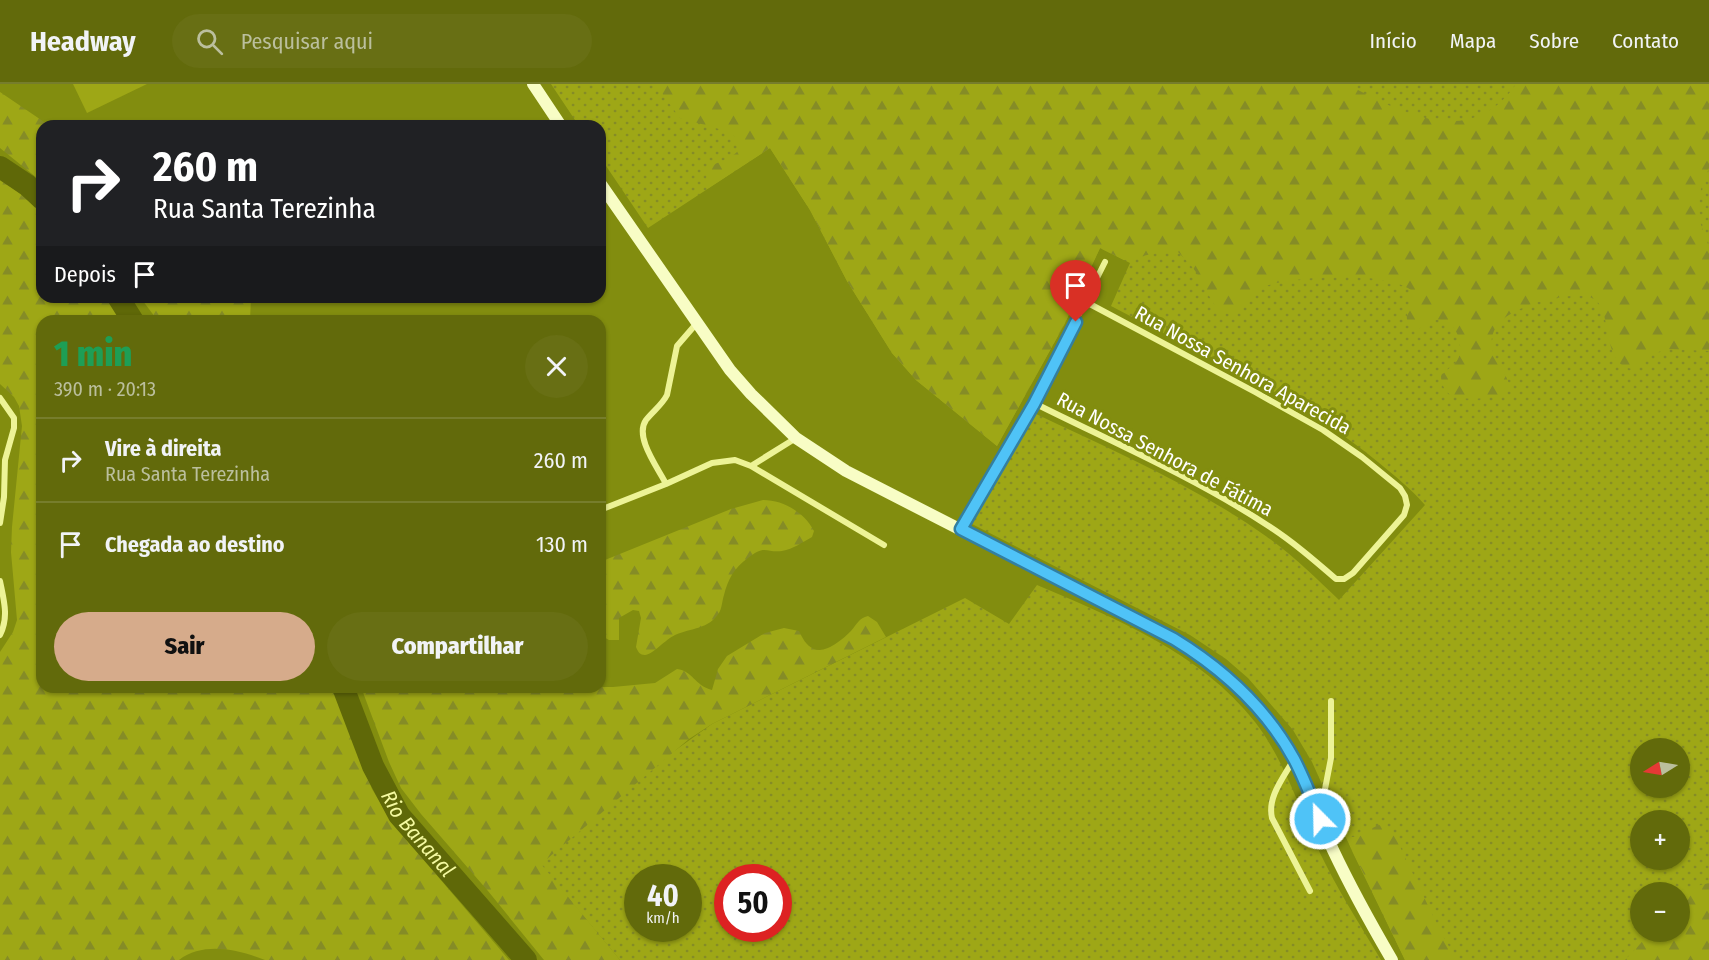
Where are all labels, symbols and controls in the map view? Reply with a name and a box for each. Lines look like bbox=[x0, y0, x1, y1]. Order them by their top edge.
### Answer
search box bbox=[172, 14, 592, 68]
text: Headway bbox=[30, 25, 136, 58]
icon: search bbox=[193, 25, 226, 58]
text: Pesquisar aqui bbox=[241, 28, 373, 55]
text: Início bbox=[1370, 28, 1417, 54]
text: Mapa bbox=[1450, 28, 1496, 54]
text: Sobre bbox=[1529, 28, 1579, 54]
text: Contato bbox=[1612, 28, 1679, 54]
text: 260 m bbox=[153, 142, 258, 192]
icon: right bbox=[54, 144, 132, 222]
text: Rua Santa Terezinha bbox=[153, 193, 376, 225]
icon: arrive bbox=[128, 258, 161, 291]
pin bbox=[1050, 260, 1101, 322]
text: Depois bbox=[54, 261, 116, 288]
icon: arrive bbox=[1059, 269, 1092, 302]
street label: Rua Nossa Senhora Aparecida bbox=[1131, 301, 1355, 439]
text: 1 min bbox=[54, 332, 132, 376]
button: close bbox=[525, 335, 588, 398]
text: 390 m · 20:13 bbox=[54, 377, 156, 401]
street label: Rua Nossa Senhora de Fátima bbox=[1053, 387, 1277, 521]
text: Vire à direita bbox=[105, 435, 221, 462]
icon: right bbox=[54, 444, 87, 477]
text: 260 m bbox=[534, 447, 588, 474]
text: Rua Santa Terezinha bbox=[105, 462, 270, 486]
icon: arrive bbox=[54, 528, 87, 561]
text: Chegada ao destino bbox=[105, 531, 285, 558]
text: 130 m bbox=[536, 531, 588, 558]
button: Sair bbox=[54, 612, 315, 681]
button: Compartilhar bbox=[327, 612, 588, 681]
north arrow bbox=[1630, 738, 1690, 798]
map controls bbox=[1630, 738, 1690, 942]
water label: Rio Bananal bbox=[375, 786, 460, 882]
position arrow bbox=[1288, 787, 1352, 851]
button: + bbox=[1630, 810, 1690, 870]
speed limit sign: 50 bbox=[714, 864, 792, 942]
text: 40 bbox=[647, 878, 679, 914]
button: − bbox=[1630, 882, 1690, 942]
text: km/h bbox=[646, 909, 680, 927]

